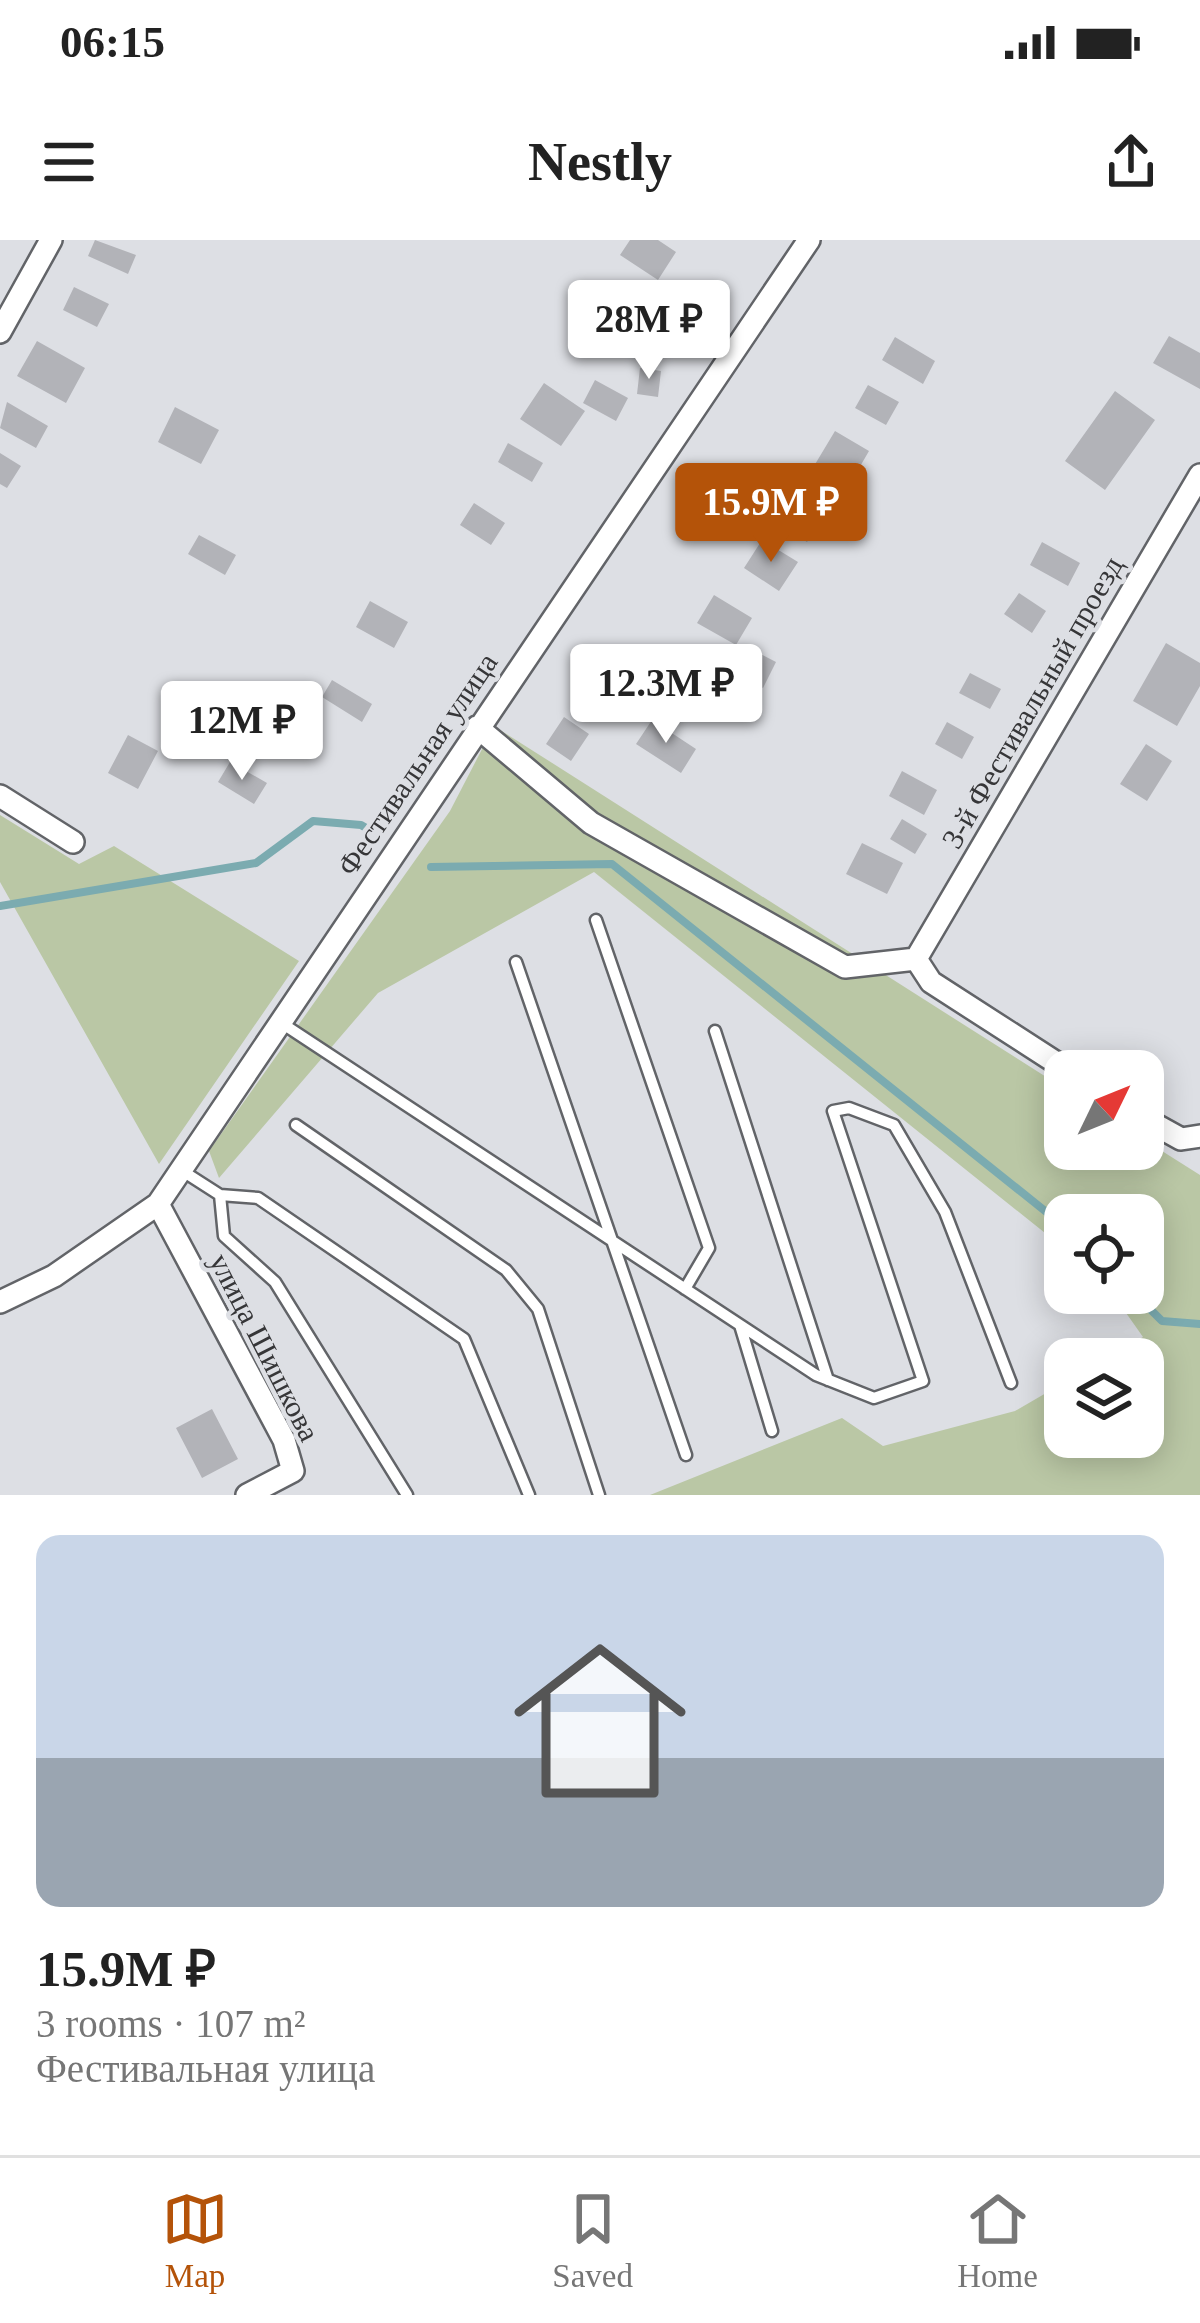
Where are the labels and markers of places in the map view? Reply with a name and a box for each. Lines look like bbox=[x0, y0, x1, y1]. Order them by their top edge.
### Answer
pin: 28M ₽ bbox=[565, 280, 733, 382]
pin: 15.9M ₽ bbox=[660, 463, 882, 565]
pin: 12.3M ₽ bbox=[555, 644, 777, 746]
pin: 12M ₽ bbox=[158, 681, 326, 783]

